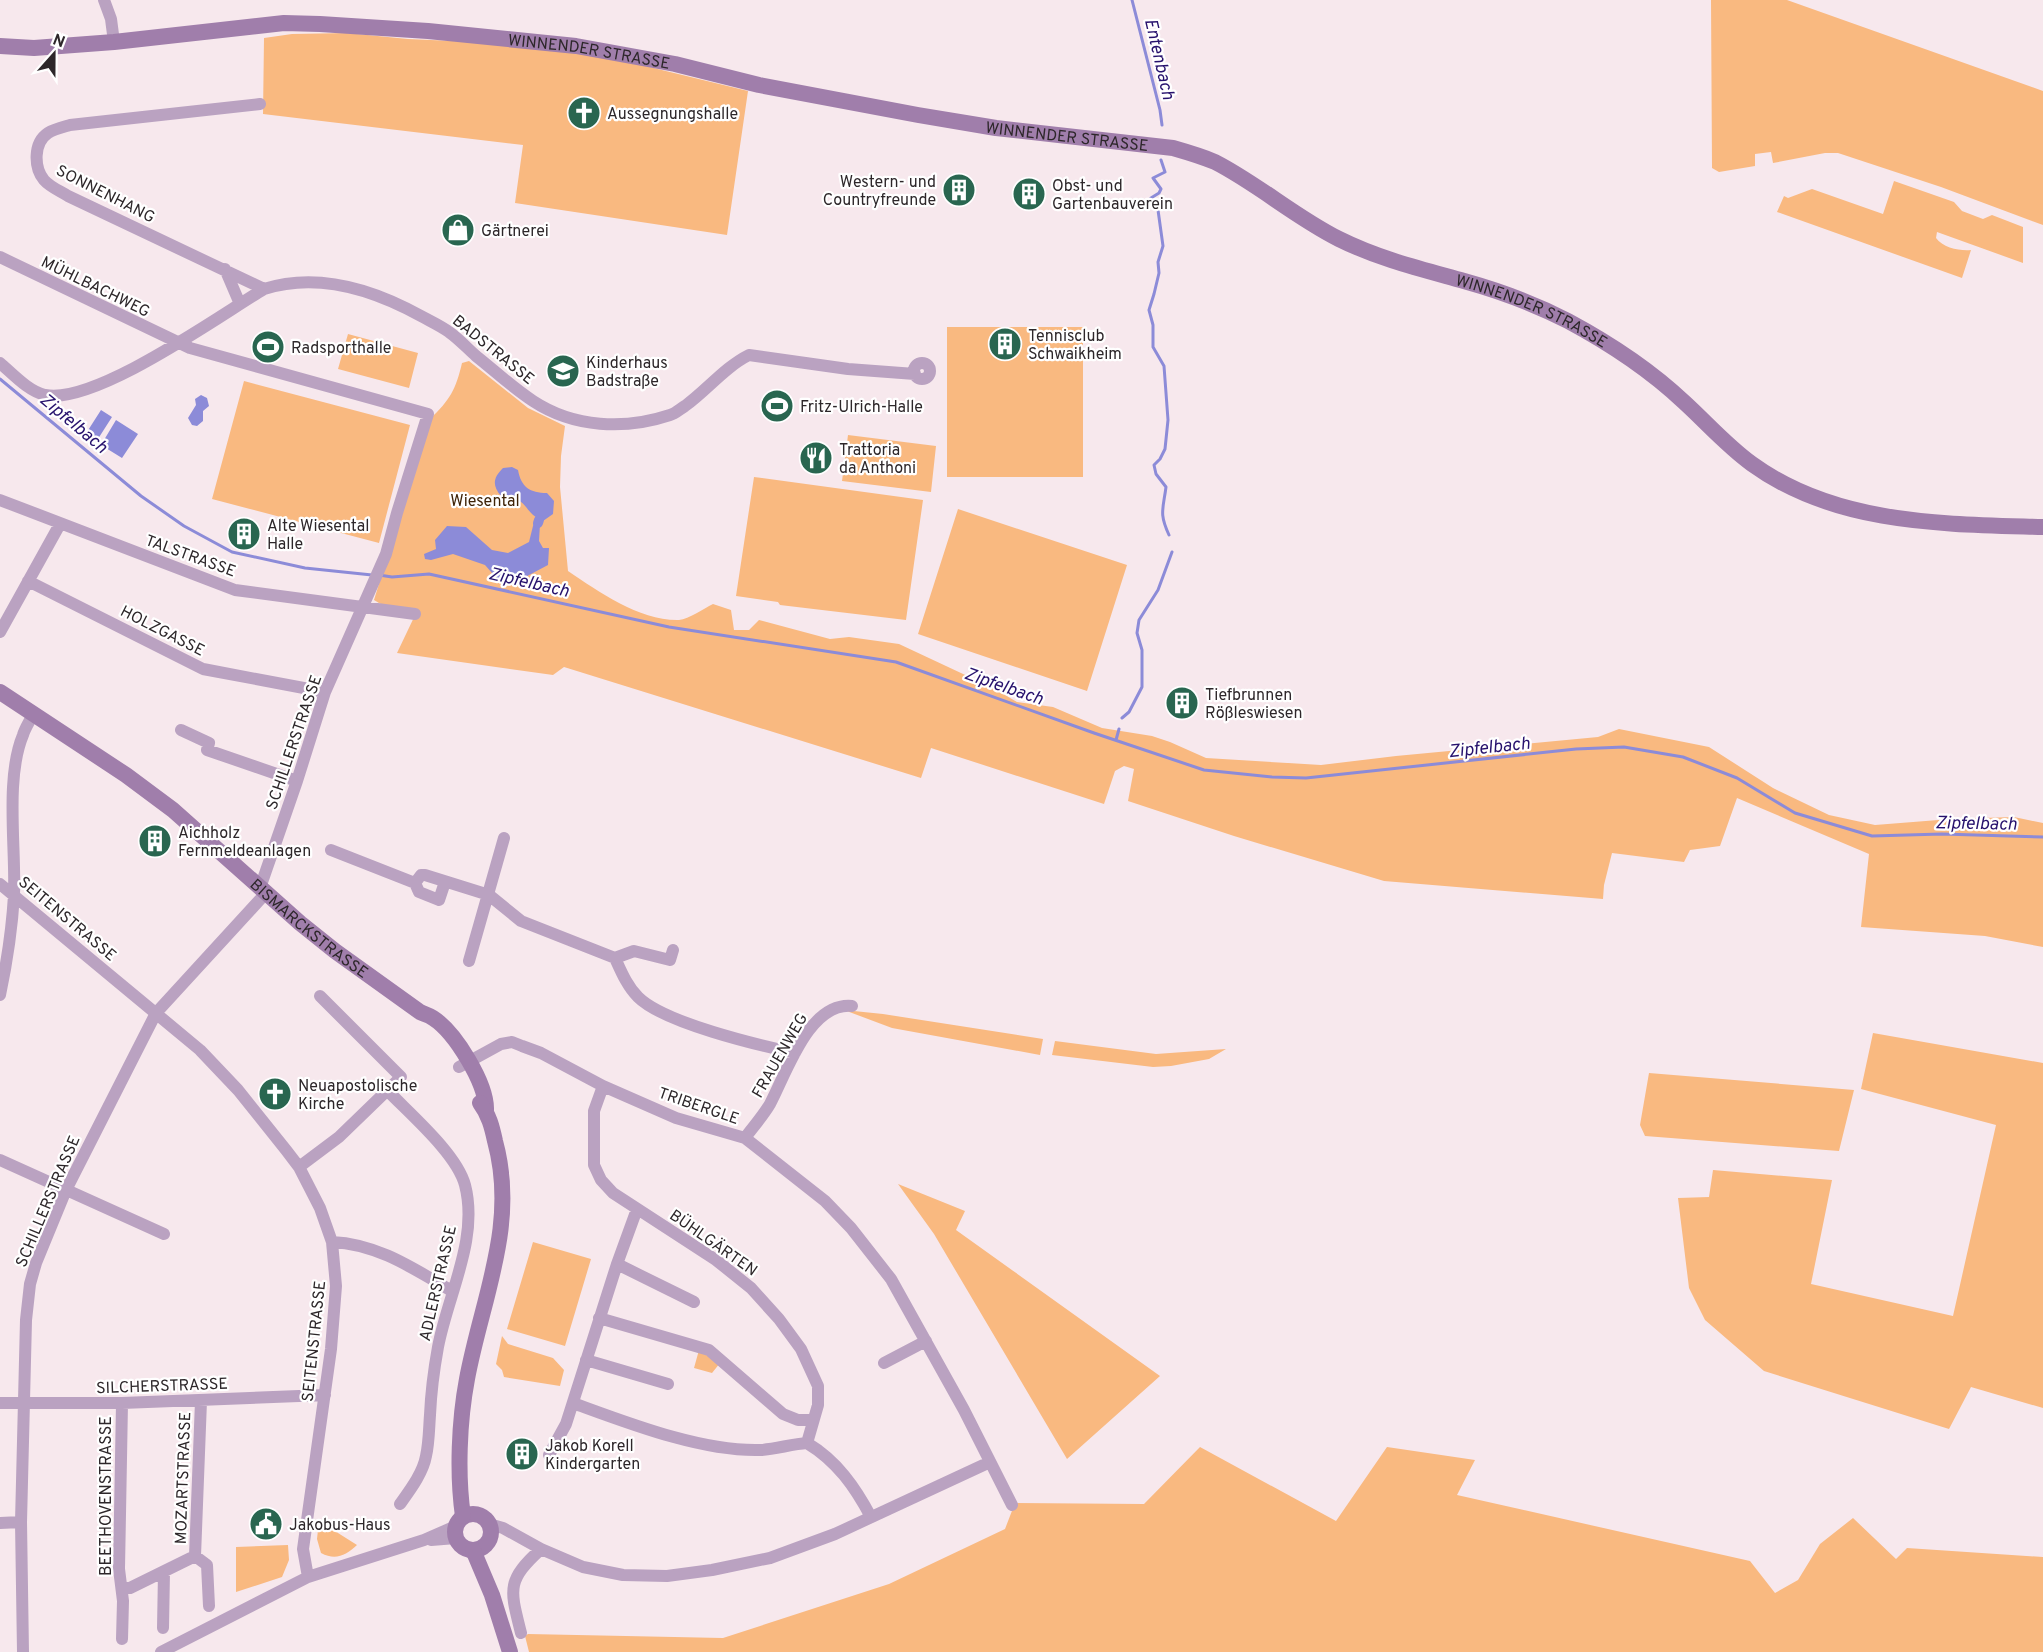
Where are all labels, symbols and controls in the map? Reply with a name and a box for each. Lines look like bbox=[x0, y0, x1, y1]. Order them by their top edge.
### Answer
water label: Entenbach bbox=[1138, 16, 1179, 102]
north arrow bbox=[24, 24, 84, 84]
text: N bbox=[50, 30, 68, 53]
street label: WINNENDER STRASSE bbox=[507, 31, 671, 75]
church icon: Aussegnungshalle bbox=[566, 95, 602, 131]
place label: Aussegnungshalle bbox=[607, 105, 738, 125]
street label: WINNENDER STRASSE bbox=[984, 118, 1149, 157]
street label: SONNENHANG bbox=[52, 161, 158, 228]
building icon: Western- und Countryfreunde bbox=[941, 172, 977, 208]
place label: Western- und Countryfreunde bbox=[823, 173, 936, 211]
building icon: Obst- und Gartenbauverein bbox=[1011, 176, 1047, 212]
place label: Obst- und Gartenbauverein bbox=[1052, 177, 1173, 215]
shop icon: Gärtnerei bbox=[440, 212, 476, 248]
place label: Gärtnerei bbox=[481, 222, 549, 242]
street label: MÜHLBACHWEG bbox=[37, 251, 154, 323]
street label: WINNENDER STRASSE bbox=[1453, 271, 1611, 353]
street label: BADSTRASSE bbox=[448, 311, 538, 390]
building icon: Tennisclub Schwaikheim bbox=[987, 326, 1023, 362]
place label: Tennisclub Schwaikheim bbox=[1028, 327, 1122, 365]
sports icon: Radsporthalle bbox=[250, 329, 286, 365]
place label: Radsporthalle bbox=[291, 339, 391, 359]
school or university icon: Kinderhaus Badstraße bbox=[545, 353, 581, 389]
place label: Kinderhaus Badstraße bbox=[586, 354, 668, 392]
sports icon: Fritz-Ulrich-Halle bbox=[759, 388, 795, 424]
water label: Zipfelbach bbox=[34, 389, 112, 459]
place label: Fritz-Ulrich-Halle bbox=[800, 398, 923, 418]
restaurant icon: Trattoria da Anthoni bbox=[798, 440, 834, 476]
place label: Trattoria da Anthoni bbox=[839, 441, 916, 479]
park label: Wiesental bbox=[450, 492, 520, 512]
building icon: Alte Wiesental Halle bbox=[226, 516, 262, 552]
place label: Alte Wiesental Halle bbox=[267, 517, 369, 555]
street label: TALSTRASSE bbox=[142, 531, 238, 583]
water label: Zipfelbach bbox=[486, 563, 571, 604]
street label: HOLZGASSE bbox=[117, 602, 208, 662]
water label: Zipfelbach bbox=[961, 663, 1046, 712]
street label: SCHILLERSTRASSE bbox=[262, 673, 327, 813]
building icon: Tiefbrunnen Rößleswiesen bbox=[1164, 685, 1200, 721]
place label: Tiefbrunnen Rößleswiesen bbox=[1205, 686, 1303, 724]
water label: Zipfelbach bbox=[1447, 733, 1531, 764]
water label: Zipfelbach bbox=[1935, 812, 2017, 837]
building icon: Aichholz Fernmeldeanlagen bbox=[137, 823, 173, 859]
place label: Aichholz Fernmeldeanlagen bbox=[178, 824, 311, 862]
street label: SEITENSTRASSE bbox=[14, 873, 120, 966]
street label: BISMARCKSTRASSE bbox=[245, 875, 371, 983]
street label: FRAUENWEG bbox=[748, 1010, 813, 1102]
church icon: Neuapostolische Kirche bbox=[257, 1076, 293, 1112]
place label: Neuapostolische Kirche bbox=[298, 1077, 417, 1115]
street label: TRIBERGLE bbox=[655, 1084, 741, 1130]
street label: SCHILLERSTRASSE bbox=[12, 1133, 86, 1271]
street label: BÜHLGÄRTEN bbox=[665, 1204, 762, 1281]
street label: ADLERSTRASSE bbox=[416, 1224, 462, 1343]
street label: SEITENSTRASSE bbox=[299, 1280, 331, 1403]
street label: SILCHERSTRASSE bbox=[96, 1375, 228, 1399]
street label: MOZARTSTRASSE bbox=[172, 1411, 196, 1545]
street label: BEETHOVENSTRASSE bbox=[97, 1416, 117, 1576]
building icon: Jakob Korell Kindergarten bbox=[504, 1436, 540, 1472]
place label: Jakob Korell Kindergarten bbox=[545, 1437, 640, 1475]
public building icon: Jakobus-Haus bbox=[248, 1506, 284, 1542]
place label: Jakobus-Haus bbox=[289, 1516, 390, 1536]

